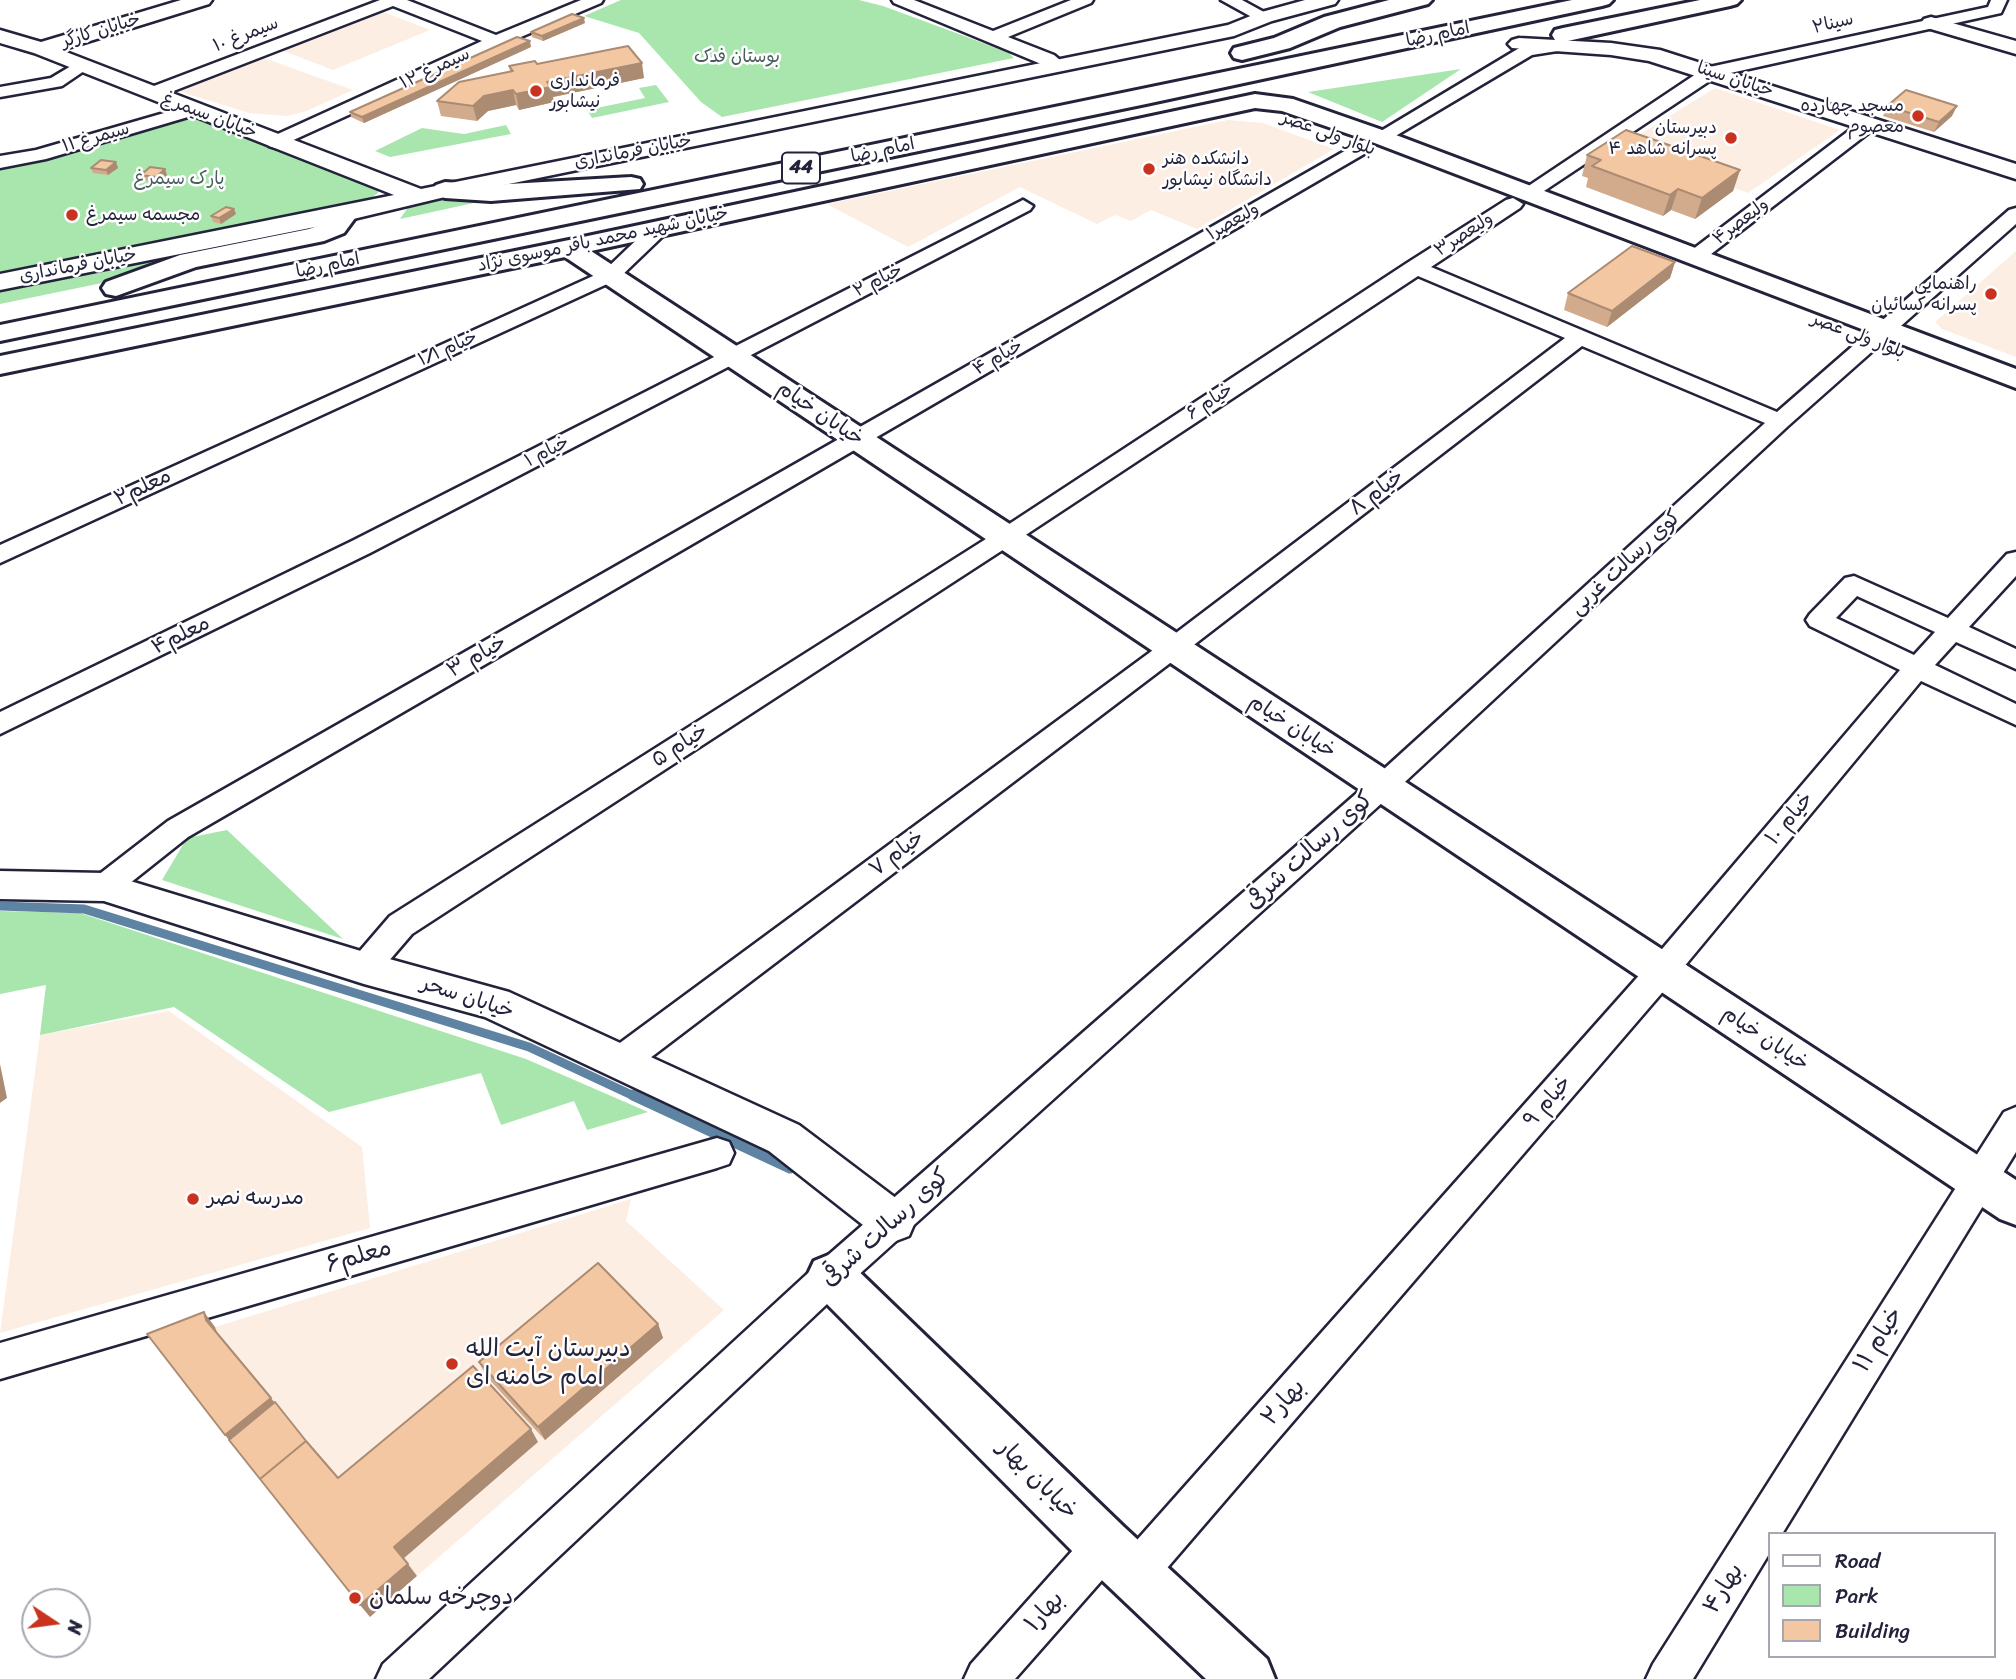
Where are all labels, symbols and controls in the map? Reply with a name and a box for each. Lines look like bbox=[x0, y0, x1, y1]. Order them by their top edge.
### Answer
street label: خیابان کارگر bbox=[59, 9, 143, 53]
street label: سینا۲ bbox=[1810, 9, 1856, 39]
street label: سیمرغ ۱۰ bbox=[210, 13, 282, 57]
street label: امام رضا bbox=[1404, 18, 1472, 52]
street label: سیمرغ ۱۲ bbox=[397, 43, 473, 95]
park label: بوستان فدک bbox=[694, 46, 780, 68]
street label: خیابان سینا bbox=[1694, 58, 1776, 102]
place label: فرمانداری نیشابور bbox=[550, 70, 620, 112]
marker: فرمانداری نیشابور bbox=[528, 83, 544, 99]
street label: خیابان سیمرغ bbox=[158, 88, 260, 144]
place label: مسجد چهارده معصوم bbox=[1800, 95, 1904, 138]
street label: بلوار ولی عصر bbox=[1278, 107, 1378, 161]
marker: مسجد چهارده معصوم bbox=[1910, 108, 1926, 124]
place label: دبیرستان پسرانه شاهد ۴ bbox=[1608, 117, 1717, 160]
street label: سیمرغ ۱۱ bbox=[60, 118, 132, 158]
street label: خیابان فرمانداری bbox=[572, 130, 694, 174]
marker: دبیرستان پسرانه شاهد ۴ bbox=[1723, 130, 1739, 146]
street label: امام رضا bbox=[849, 134, 917, 168]
place label: دانشکده هنر دانشگاه نیشابور bbox=[1163, 148, 1272, 190]
road number: 44 bbox=[782, 152, 820, 184]
marker: دانشکده هنر دانشگاه نیشابور bbox=[1141, 161, 1157, 177]
park label: پارک سیمرغ bbox=[134, 168, 224, 190]
street label: ولیعصر۴ bbox=[1709, 194, 1773, 250]
street label: ولیعصر۱ bbox=[1203, 198, 1263, 246]
street label: خیابان شهید محمد باقر موسوی نژاد bbox=[476, 203, 730, 277]
place label: مجسمه سیمرغ bbox=[86, 204, 200, 226]
marker: مجسمه سیمرغ bbox=[64, 207, 80, 223]
street label: ولیعصر۳ bbox=[1431, 208, 1497, 262]
street label: خیابان فرمانداری bbox=[17, 244, 139, 288]
street label: امام رضا bbox=[294, 249, 362, 283]
street label: خیام ۲ bbox=[850, 259, 906, 303]
place label: راهنمایی پسرانه کسائیان bbox=[1871, 273, 1977, 316]
marker: راهنمایی پسرانه کسائیان bbox=[1983, 286, 1999, 302]
street label: بلوار ولی عصر bbox=[1808, 308, 1908, 364]
street label: خیام ۱/۱ bbox=[415, 326, 481, 372]
street label: خیام ۴ bbox=[969, 335, 1027, 381]
street label: خیابان خیام bbox=[772, 376, 868, 452]
street label: خیام ۶ bbox=[1183, 379, 1237, 425]
street label: خیام ۱ bbox=[521, 432, 573, 472]
street label: معلم۲ bbox=[110, 464, 176, 512]
street label: خیام ۸ bbox=[1345, 464, 1409, 522]
street label: کوی رسالت غربی bbox=[1565, 505, 1687, 621]
street label: معلم۴ bbox=[148, 611, 214, 661]
street label: خیام ۳ bbox=[443, 630, 511, 684]
street label: خیابان خیام bbox=[1244, 689, 1340, 765]
street label: خیام ۵ bbox=[647, 719, 713, 773]
street label: کوی رسالت شرقی bbox=[1240, 786, 1380, 916]
street label: خیام ۱۰ bbox=[1761, 787, 1819, 851]
street label: خیام ۷ bbox=[865, 825, 929, 883]
street label: خیابان سحر bbox=[417, 971, 517, 1025]
street label: خیابان خیام bbox=[1717, 1001, 1813, 1077]
street label: خیام ۹ bbox=[1519, 1071, 1577, 1133]
street label: کوی رسالت شرقی bbox=[816, 1163, 956, 1293]
place label: مدرسه نصر bbox=[207, 1186, 304, 1212]
marker: مدرسه نصر bbox=[185, 1191, 201, 1207]
street label: معلم۶ bbox=[323, 1234, 395, 1280]
street label: خیام ۱۱ bbox=[1848, 1302, 1910, 1378]
place label: دبیرستان آیت الله امام خامنه ای bbox=[466, 1336, 631, 1392]
marker: دبیرستان آیت الله امام خامنه ای bbox=[444, 1356, 460, 1372]
street label: بهار۲ bbox=[1256, 1374, 1312, 1432]
street label: خیابان بهار bbox=[991, 1434, 1083, 1526]
legend bbox=[1768, 1532, 1995, 1658]
text: Road bbox=[1835, 1542, 1880, 1580]
street label: بهار۴ bbox=[1697, 1558, 1751, 1620]
text: Park bbox=[1835, 1577, 1878, 1615]
place label: دوچرخه سلمان bbox=[369, 1584, 513, 1612]
street label: بهار۱ bbox=[1019, 1586, 1071, 1638]
north arrow bbox=[21, 1588, 91, 1658]
marker: دوچرخه سلمان bbox=[347, 1590, 363, 1606]
text: Building bbox=[1835, 1612, 1910, 1650]
text: N bbox=[57, 1617, 93, 1638]

